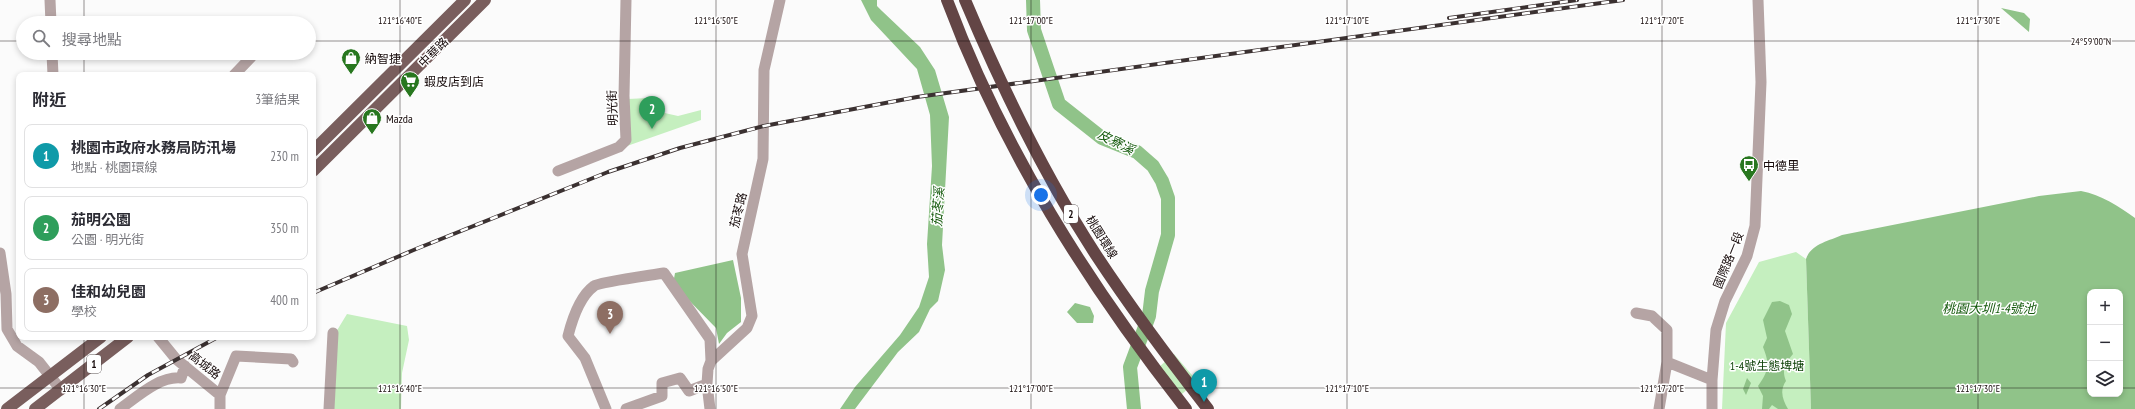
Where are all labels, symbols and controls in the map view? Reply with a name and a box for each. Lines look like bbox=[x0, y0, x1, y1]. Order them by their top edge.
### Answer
text: 121°16'40"E bbox=[378, 14, 422, 27]
text: 121°16'50"E bbox=[694, 14, 738, 27]
text: 121°17'00"E bbox=[1009, 14, 1053, 27]
text: 121°17'10"E bbox=[1325, 14, 1369, 27]
text: 121°17'20"E bbox=[1640, 14, 1684, 27]
text: 121°17'30"E bbox=[1956, 14, 2000, 27]
search box bbox=[16, 16, 316, 60]
icon: search bbox=[30, 27, 52, 49]
text: 搜尋地點 bbox=[62, 30, 122, 49]
street label: 中華路 bbox=[415, 34, 451, 70]
text: 24°59'00"N bbox=[2071, 35, 2111, 48]
shop icon: 納智捷 bbox=[340, 47, 362, 75]
place label: 納智捷 bbox=[365, 51, 401, 66]
supermarket icon: 蝦皮店到店 bbox=[399, 70, 421, 98]
place label: 蝦皮店到店 bbox=[424, 74, 484, 89]
text: 附近 bbox=[32, 89, 66, 111]
street label: 明光街 bbox=[604, 90, 620, 126]
text: 3筆結果 bbox=[255, 91, 300, 108]
pin: 2 bbox=[639, 96, 665, 129]
shop icon: Mazda bbox=[361, 107, 383, 135]
place label: Mazda bbox=[386, 111, 413, 126]
water label: 皮寮溪 bbox=[1095, 126, 1139, 159]
text: 桃園市政府水務局防汛場 bbox=[71, 138, 236, 157]
text: 1 bbox=[43, 148, 49, 165]
text: 230 m bbox=[270, 148, 299, 165]
bus stop icon: 中德里 bbox=[1738, 154, 1760, 182]
place label: 中德里 bbox=[1763, 158, 1799, 173]
text: 地點 · 桃園環線 bbox=[71, 159, 157, 176]
water label: 茄苳溪 bbox=[928, 185, 948, 227]
your location bbox=[1031, 185, 1051, 205]
street label: 茄苳路 bbox=[726, 191, 750, 229]
road number: 2 bbox=[1064, 205, 1078, 223]
text: 茄明公園 bbox=[71, 210, 131, 229]
street label: 桃園環線 bbox=[1083, 213, 1121, 261]
text: 2 bbox=[43, 220, 49, 237]
text: 350 m bbox=[270, 220, 299, 237]
street label: 國際路一段 bbox=[1710, 229, 1746, 291]
text: 公園 · 明光街 bbox=[71, 231, 144, 248]
text: 佳和幼兒園 bbox=[71, 282, 146, 301]
map controls bbox=[2087, 289, 2123, 397]
button: + bbox=[2087, 289, 2123, 325]
text: 3 bbox=[43, 292, 49, 309]
text: 400 m bbox=[270, 292, 299, 309]
water label: 桃園大圳1-4號池 bbox=[1942, 300, 2038, 317]
pin: 3 bbox=[597, 301, 623, 334]
text: 學校 bbox=[71, 303, 97, 320]
button: − bbox=[2087, 325, 2123, 361]
street label: 高城路 bbox=[186, 348, 224, 382]
road number: 1 bbox=[87, 355, 101, 373]
park label: 1-4號生態埤塘 bbox=[1730, 358, 1804, 373]
button: layers bbox=[2087, 361, 2123, 397]
pin: 1 bbox=[1191, 369, 1217, 402]
text: 121°16'30"E bbox=[62, 382, 106, 395]
text: 121°16'40"E bbox=[378, 382, 422, 395]
text: 121°16'50"E bbox=[694, 382, 738, 395]
text: 121°17'00"E bbox=[1009, 382, 1053, 395]
text: 121°17'10"E bbox=[1325, 382, 1369, 395]
text: 121°17'20"E bbox=[1640, 382, 1684, 395]
text: 121°17'30"E bbox=[1956, 382, 2000, 395]

